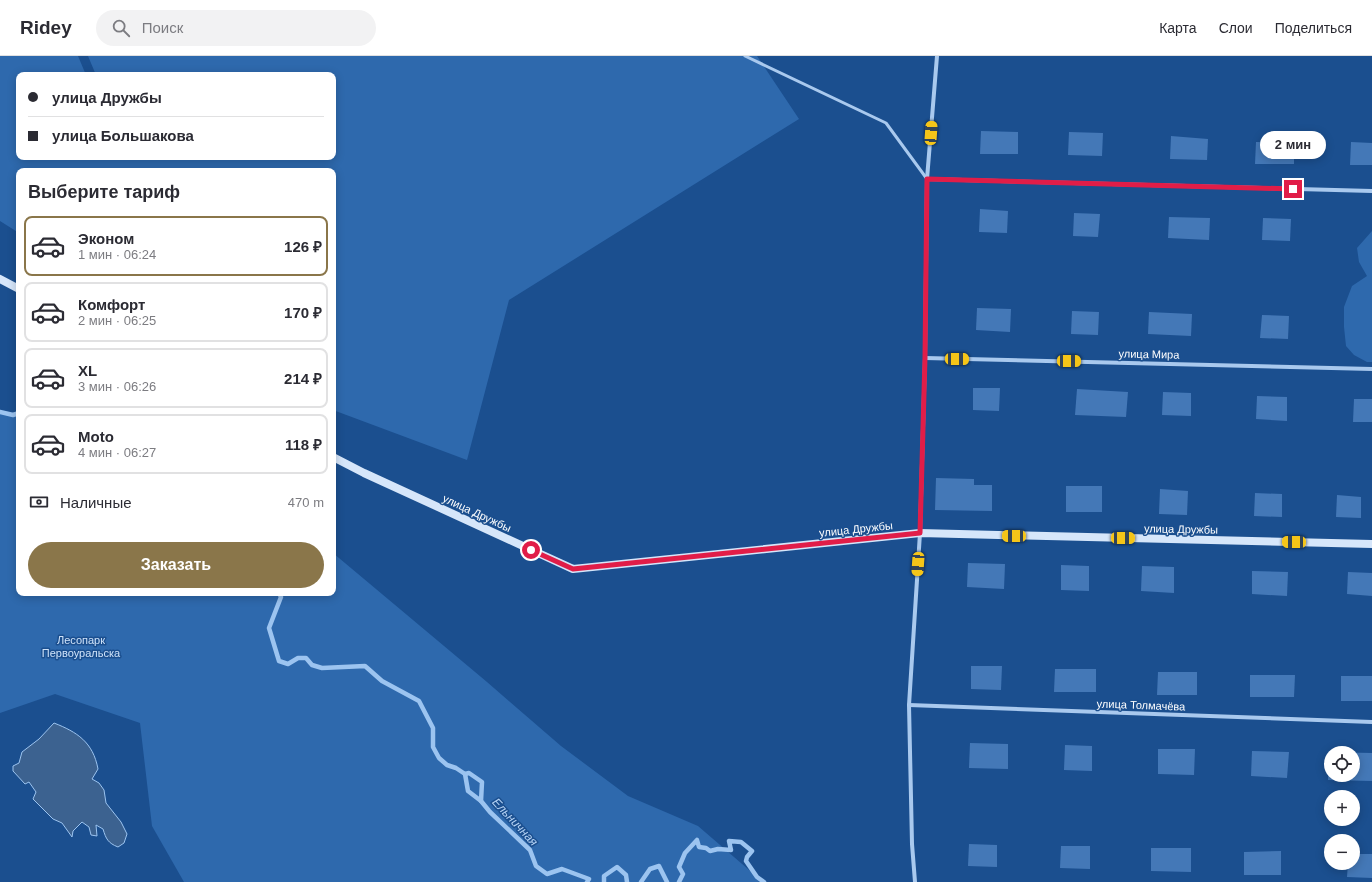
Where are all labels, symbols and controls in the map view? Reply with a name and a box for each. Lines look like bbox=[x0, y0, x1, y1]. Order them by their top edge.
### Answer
search box bbox=[96, 10, 376, 46]
text: Ridey bbox=[20, 17, 72, 38]
icon: search bbox=[110, 17, 132, 39]
text: Поиск bbox=[142, 19, 183, 36]
text: Карта bbox=[1159, 20, 1197, 36]
text: Слои bbox=[1219, 20, 1253, 36]
text: Поделиться bbox=[1275, 20, 1352, 36]
text: улица Дружбы bbox=[52, 89, 162, 106]
car bbox=[924, 121, 938, 145]
text: улица Большакова bbox=[52, 127, 194, 144]
callout: 2 мин bbox=[1260, 131, 1326, 159]
text: 2 мин bbox=[1275, 137, 1311, 152]
route end bbox=[1284, 180, 1302, 198]
text: Выберите тариф bbox=[28, 182, 180, 202]
icon: car bbox=[30, 228, 66, 264]
text: Эконом bbox=[78, 230, 134, 247]
text: 126 ₽ bbox=[284, 238, 322, 255]
text: 1 мин · 06:24 bbox=[78, 247, 156, 262]
icon: car bbox=[30, 294, 66, 330]
text: Комфорт bbox=[78, 296, 145, 313]
text: 170 ₽ bbox=[284, 304, 322, 321]
text: 2 мин · 06:25 bbox=[78, 313, 156, 328]
street label: улица Мира bbox=[1118, 347, 1180, 361]
car bbox=[945, 353, 969, 365]
car bbox=[1057, 355, 1081, 367]
icon: car bbox=[30, 360, 66, 396]
text: XL bbox=[78, 362, 97, 379]
text: 214 ₽ bbox=[284, 370, 322, 387]
text: 3 мин · 06:26 bbox=[78, 379, 156, 394]
icon: car bbox=[30, 426, 66, 462]
text: Moto bbox=[78, 428, 114, 445]
text: 118 ₽ bbox=[285, 436, 322, 453]
text: 4 мин · 06:27 bbox=[78, 445, 156, 460]
icon: cash bbox=[28, 491, 50, 513]
street label: улица Дружбы bbox=[441, 492, 513, 534]
text: Наличные bbox=[60, 494, 132, 511]
text: 470 m bbox=[288, 495, 324, 510]
street label: улица Дружбы bbox=[819, 519, 894, 539]
street label: улица Дружбы bbox=[1144, 522, 1218, 536]
car bbox=[1002, 530, 1026, 542]
car bbox=[1111, 532, 1135, 544]
car bbox=[1282, 536, 1306, 548]
route start bbox=[522, 541, 540, 559]
button: Заказать bbox=[28, 542, 324, 588]
car bbox=[911, 552, 925, 576]
park label: Лесопарк Первоуральска bbox=[42, 634, 121, 659]
street label: улица Толмачёва bbox=[1097, 697, 1186, 713]
map controls bbox=[1324, 746, 1360, 870]
button: locate bbox=[1324, 746, 1360, 782]
button: + bbox=[1324, 790, 1360, 826]
water label: Ельничная bbox=[489, 795, 541, 849]
button: − bbox=[1324, 834, 1360, 870]

